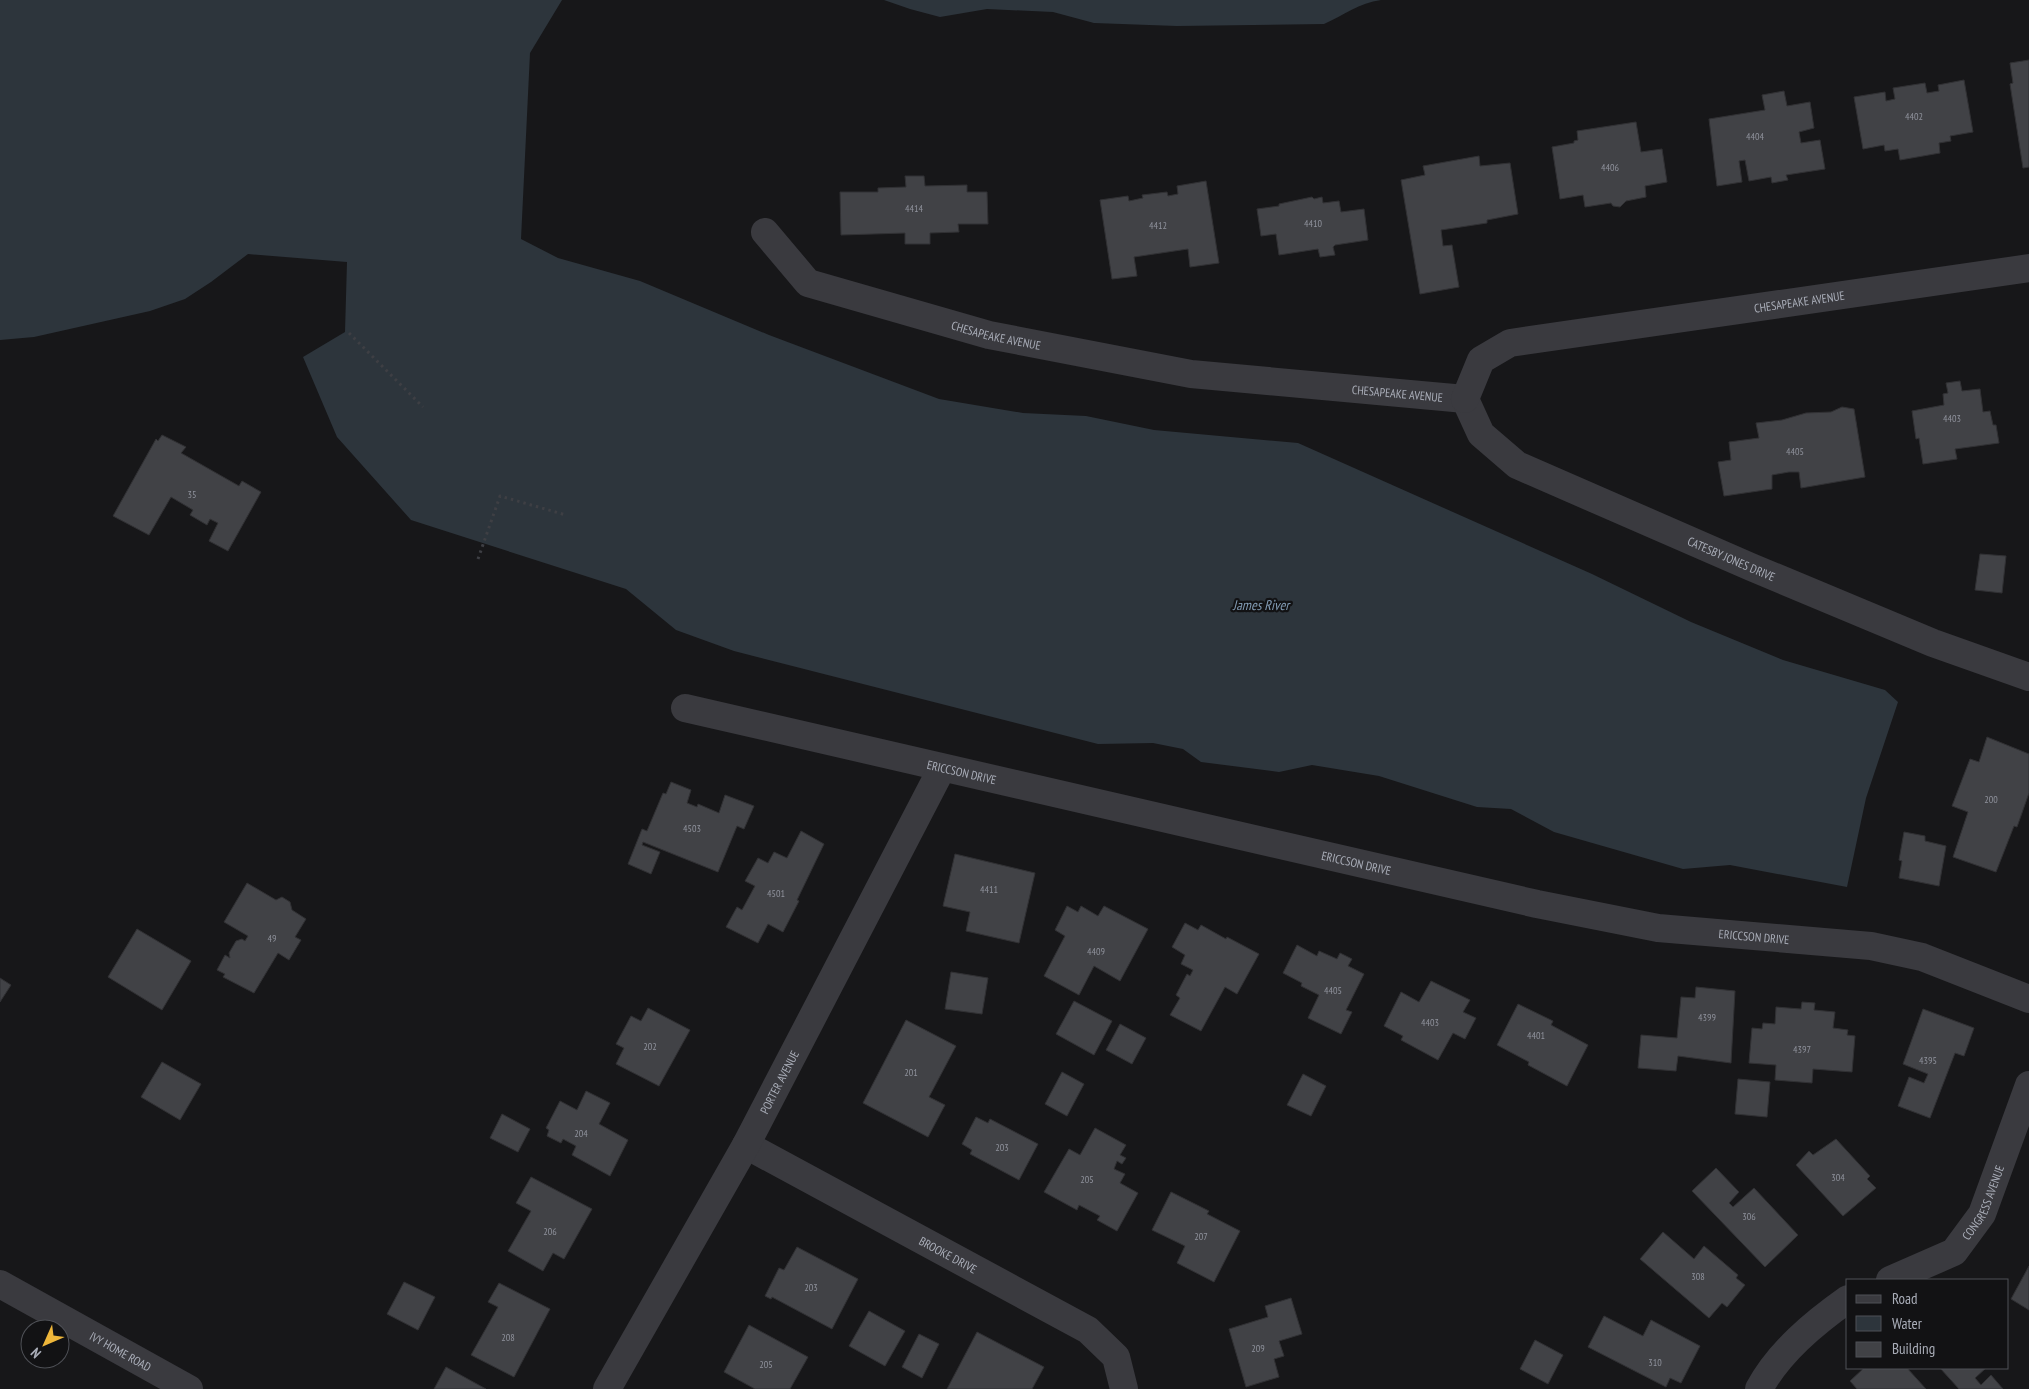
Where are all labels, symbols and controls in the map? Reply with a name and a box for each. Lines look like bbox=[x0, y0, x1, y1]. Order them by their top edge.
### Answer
house number: 4402 bbox=[1905, 110, 1923, 123]
house number: 4404 bbox=[1746, 130, 1765, 143]
house number: 4406 bbox=[1601, 161, 1620, 174]
house number: 4414 bbox=[905, 202, 924, 215]
house number: 4410 bbox=[1304, 217, 1323, 230]
house number: 4412 bbox=[1149, 219, 1167, 232]
street label: CHESAPEAKE AVENUE bbox=[1753, 287, 1845, 315]
street label: CHESAPEAKE AVENUE bbox=[950, 317, 1042, 352]
street label: CHESAPEAKE AVENUE bbox=[1351, 381, 1444, 404]
house number: 4403 bbox=[1943, 412, 1961, 425]
house number: 4405 bbox=[1786, 445, 1804, 458]
house number: 35 bbox=[188, 488, 197, 501]
street label: CATESBY JONES DRIVE bbox=[1686, 533, 1778, 584]
water label: James River bbox=[1232, 596, 1291, 614]
street label: ERICCSON DRIVE bbox=[926, 756, 998, 787]
house number: 200 bbox=[1984, 793, 1998, 806]
house number: 4503 bbox=[683, 822, 701, 835]
street label: ERICCSON DRIVE bbox=[1320, 847, 1393, 878]
house number: 4411 bbox=[980, 883, 998, 896]
house number: 4501 bbox=[767, 887, 785, 900]
street label: ERICCSON DRIVE bbox=[1718, 926, 1790, 947]
house number: 49 bbox=[268, 932, 277, 945]
house number: 4409 bbox=[1087, 945, 1105, 958]
house number: 4405 bbox=[1324, 984, 1342, 997]
house number: 4399 bbox=[1698, 1011, 1716, 1024]
house number: 4403 bbox=[1421, 1016, 1439, 1029]
house number: 4401 bbox=[1527, 1029, 1545, 1042]
house number: 202 bbox=[643, 1040, 657, 1053]
house number: 4397 bbox=[1793, 1043, 1811, 1056]
street label: PORTER AVENUE bbox=[756, 1048, 802, 1116]
house number: 4395 bbox=[1919, 1054, 1937, 1067]
house number: 201 bbox=[904, 1066, 918, 1079]
house number: 204 bbox=[574, 1127, 588, 1140]
house number: 203 bbox=[995, 1141, 1009, 1154]
street label: CONGRESS AVENUE bbox=[1958, 1163, 2007, 1242]
house number: 304 bbox=[1831, 1171, 1845, 1184]
house number: 205 bbox=[1080, 1173, 1094, 1186]
house number: 306 bbox=[1742, 1210, 1756, 1223]
house number: 206 bbox=[543, 1225, 557, 1238]
house number: 207 bbox=[1194, 1230, 1208, 1243]
street label: BROOKE DRIVE bbox=[917, 1233, 980, 1276]
house number: 308 bbox=[1691, 1270, 1705, 1283]
legend bbox=[1846, 1279, 2009, 1369]
house number: 203 bbox=[804, 1281, 818, 1294]
text: Road bbox=[1892, 1289, 1918, 1308]
text: Water bbox=[1892, 1314, 1923, 1333]
north arrow bbox=[20, 1319, 70, 1369]
street label: IVY HOME ROAD bbox=[87, 1328, 154, 1374]
house number: 208 bbox=[501, 1331, 515, 1344]
text: Building bbox=[1892, 1339, 1935, 1358]
house number: 209 bbox=[1251, 1342, 1265, 1355]
text: N bbox=[27, 1344, 45, 1362]
house number: 310 bbox=[1648, 1356, 1662, 1369]
house number: 205 bbox=[759, 1358, 773, 1371]

